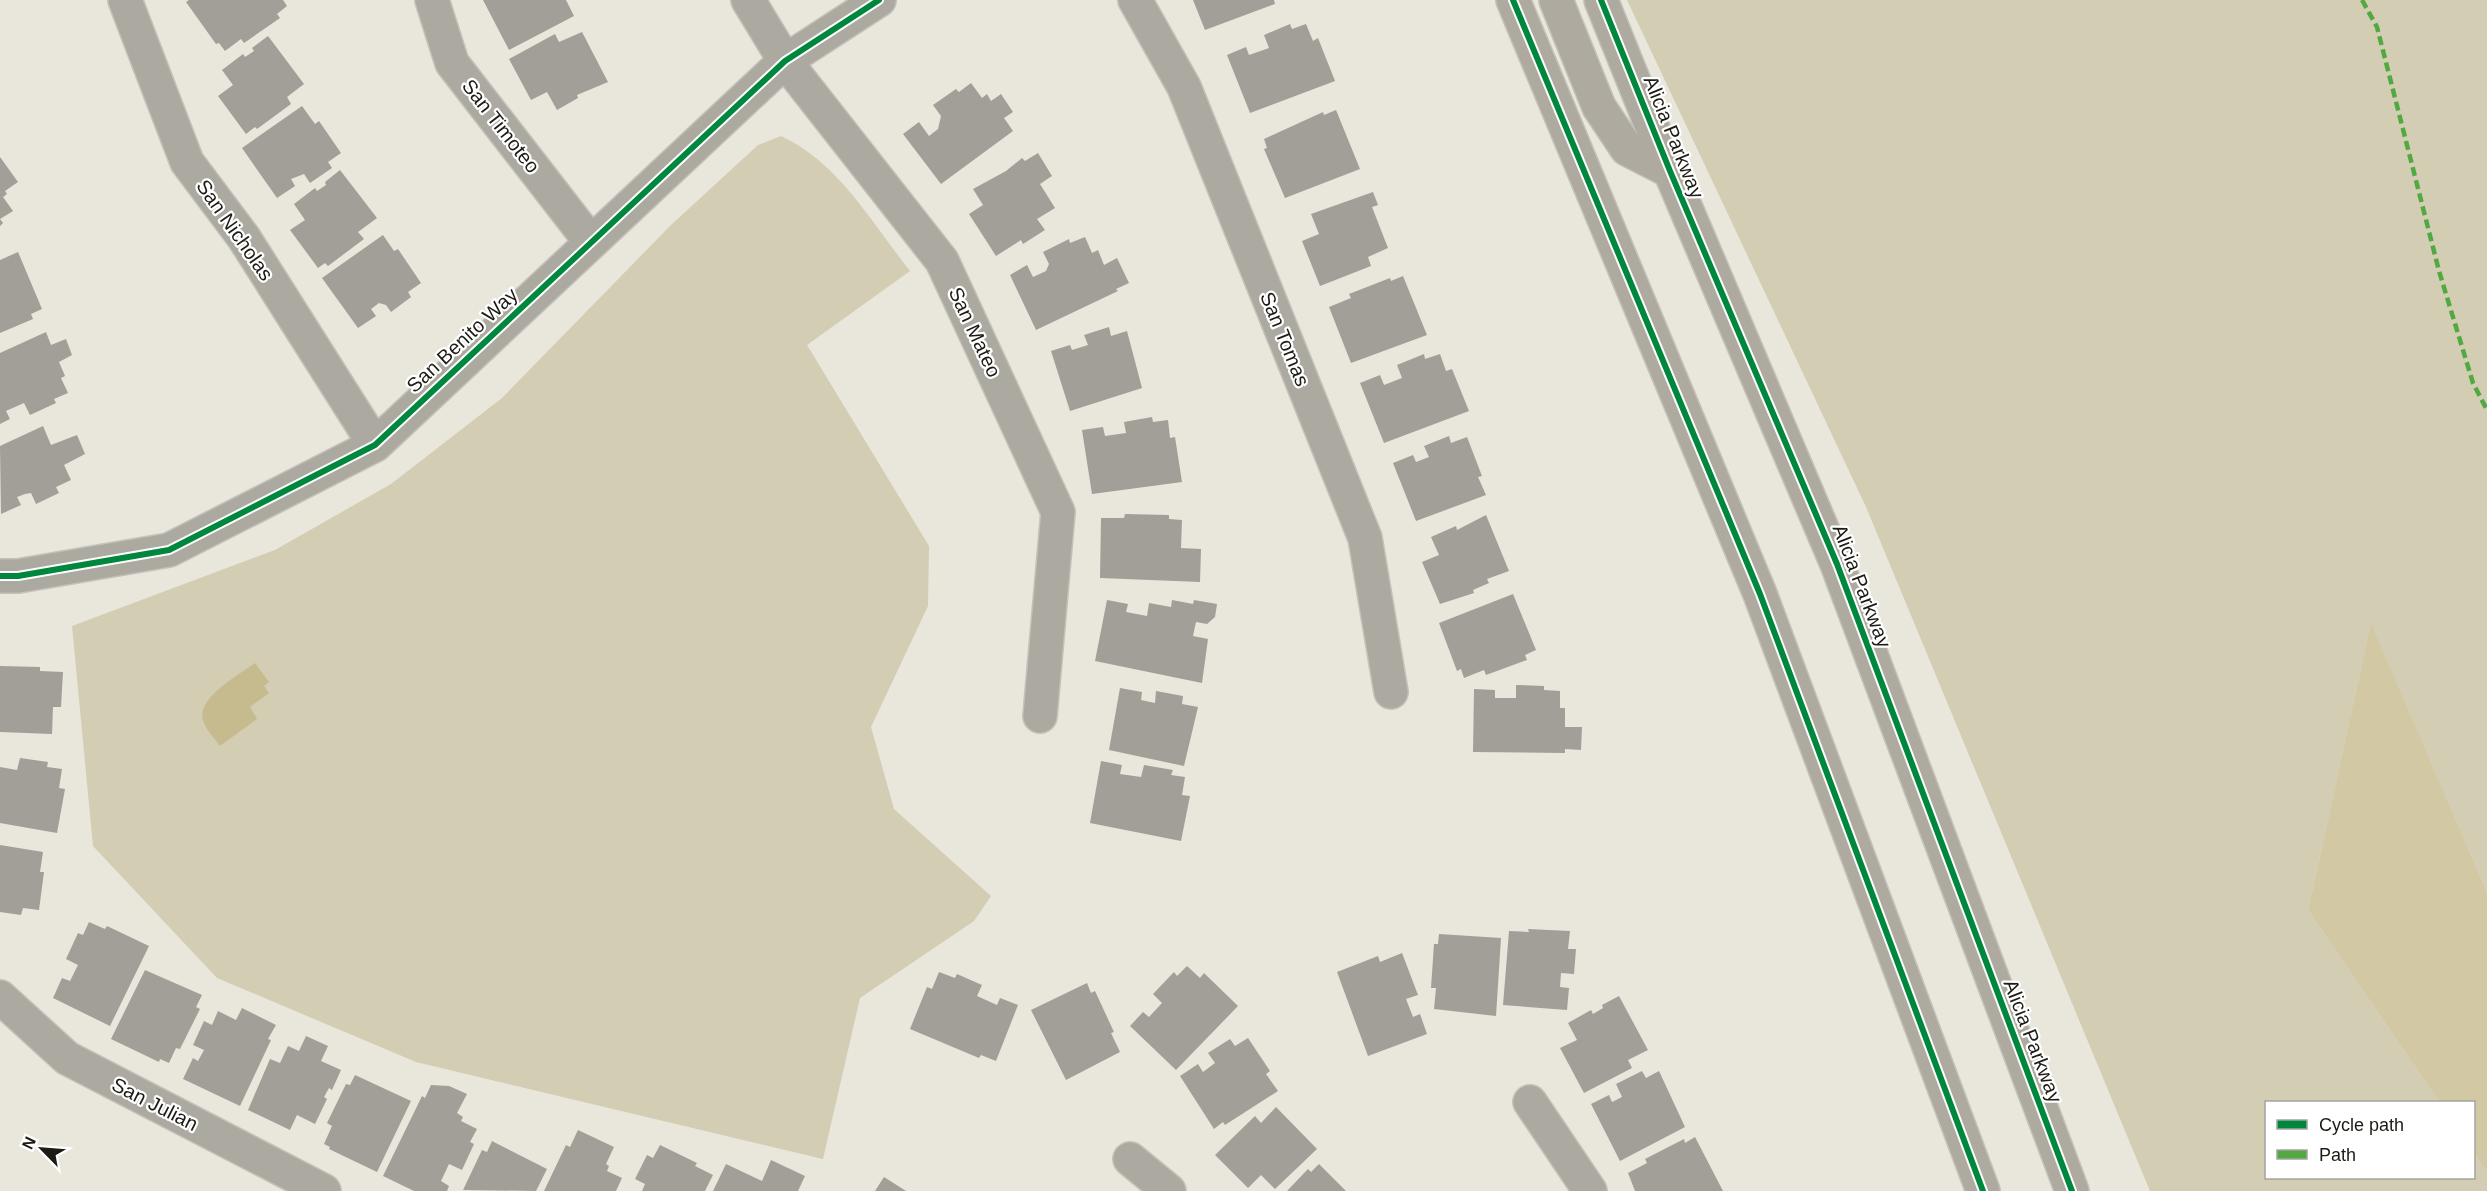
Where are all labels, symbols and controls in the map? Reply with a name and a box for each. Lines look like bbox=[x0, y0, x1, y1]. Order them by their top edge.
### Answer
street label: Alicia Parkway bbox=[1639, 73, 1709, 201]
street label: San Timoteo bbox=[458, 75, 544, 177]
street label: San Nicholas bbox=[192, 175, 278, 285]
street label: San Benito Way bbox=[402, 283, 522, 397]
street label: San Mateo bbox=[945, 284, 1005, 380]
street label: San Tomas bbox=[1256, 289, 1314, 389]
street label: Alicia Parkway bbox=[1828, 521, 1896, 651]
street label: Alicia Parkway bbox=[1999, 976, 2067, 1106]
street label: San Julian bbox=[108, 1073, 202, 1135]
legend bbox=[2265, 1101, 2475, 1179]
text: Cycle path bbox=[2319, 1115, 2404, 1135]
north arrow bbox=[12, 1119, 72, 1179]
text: N bbox=[19, 1134, 39, 1152]
text: Path bbox=[2319, 1145, 2356, 1165]

